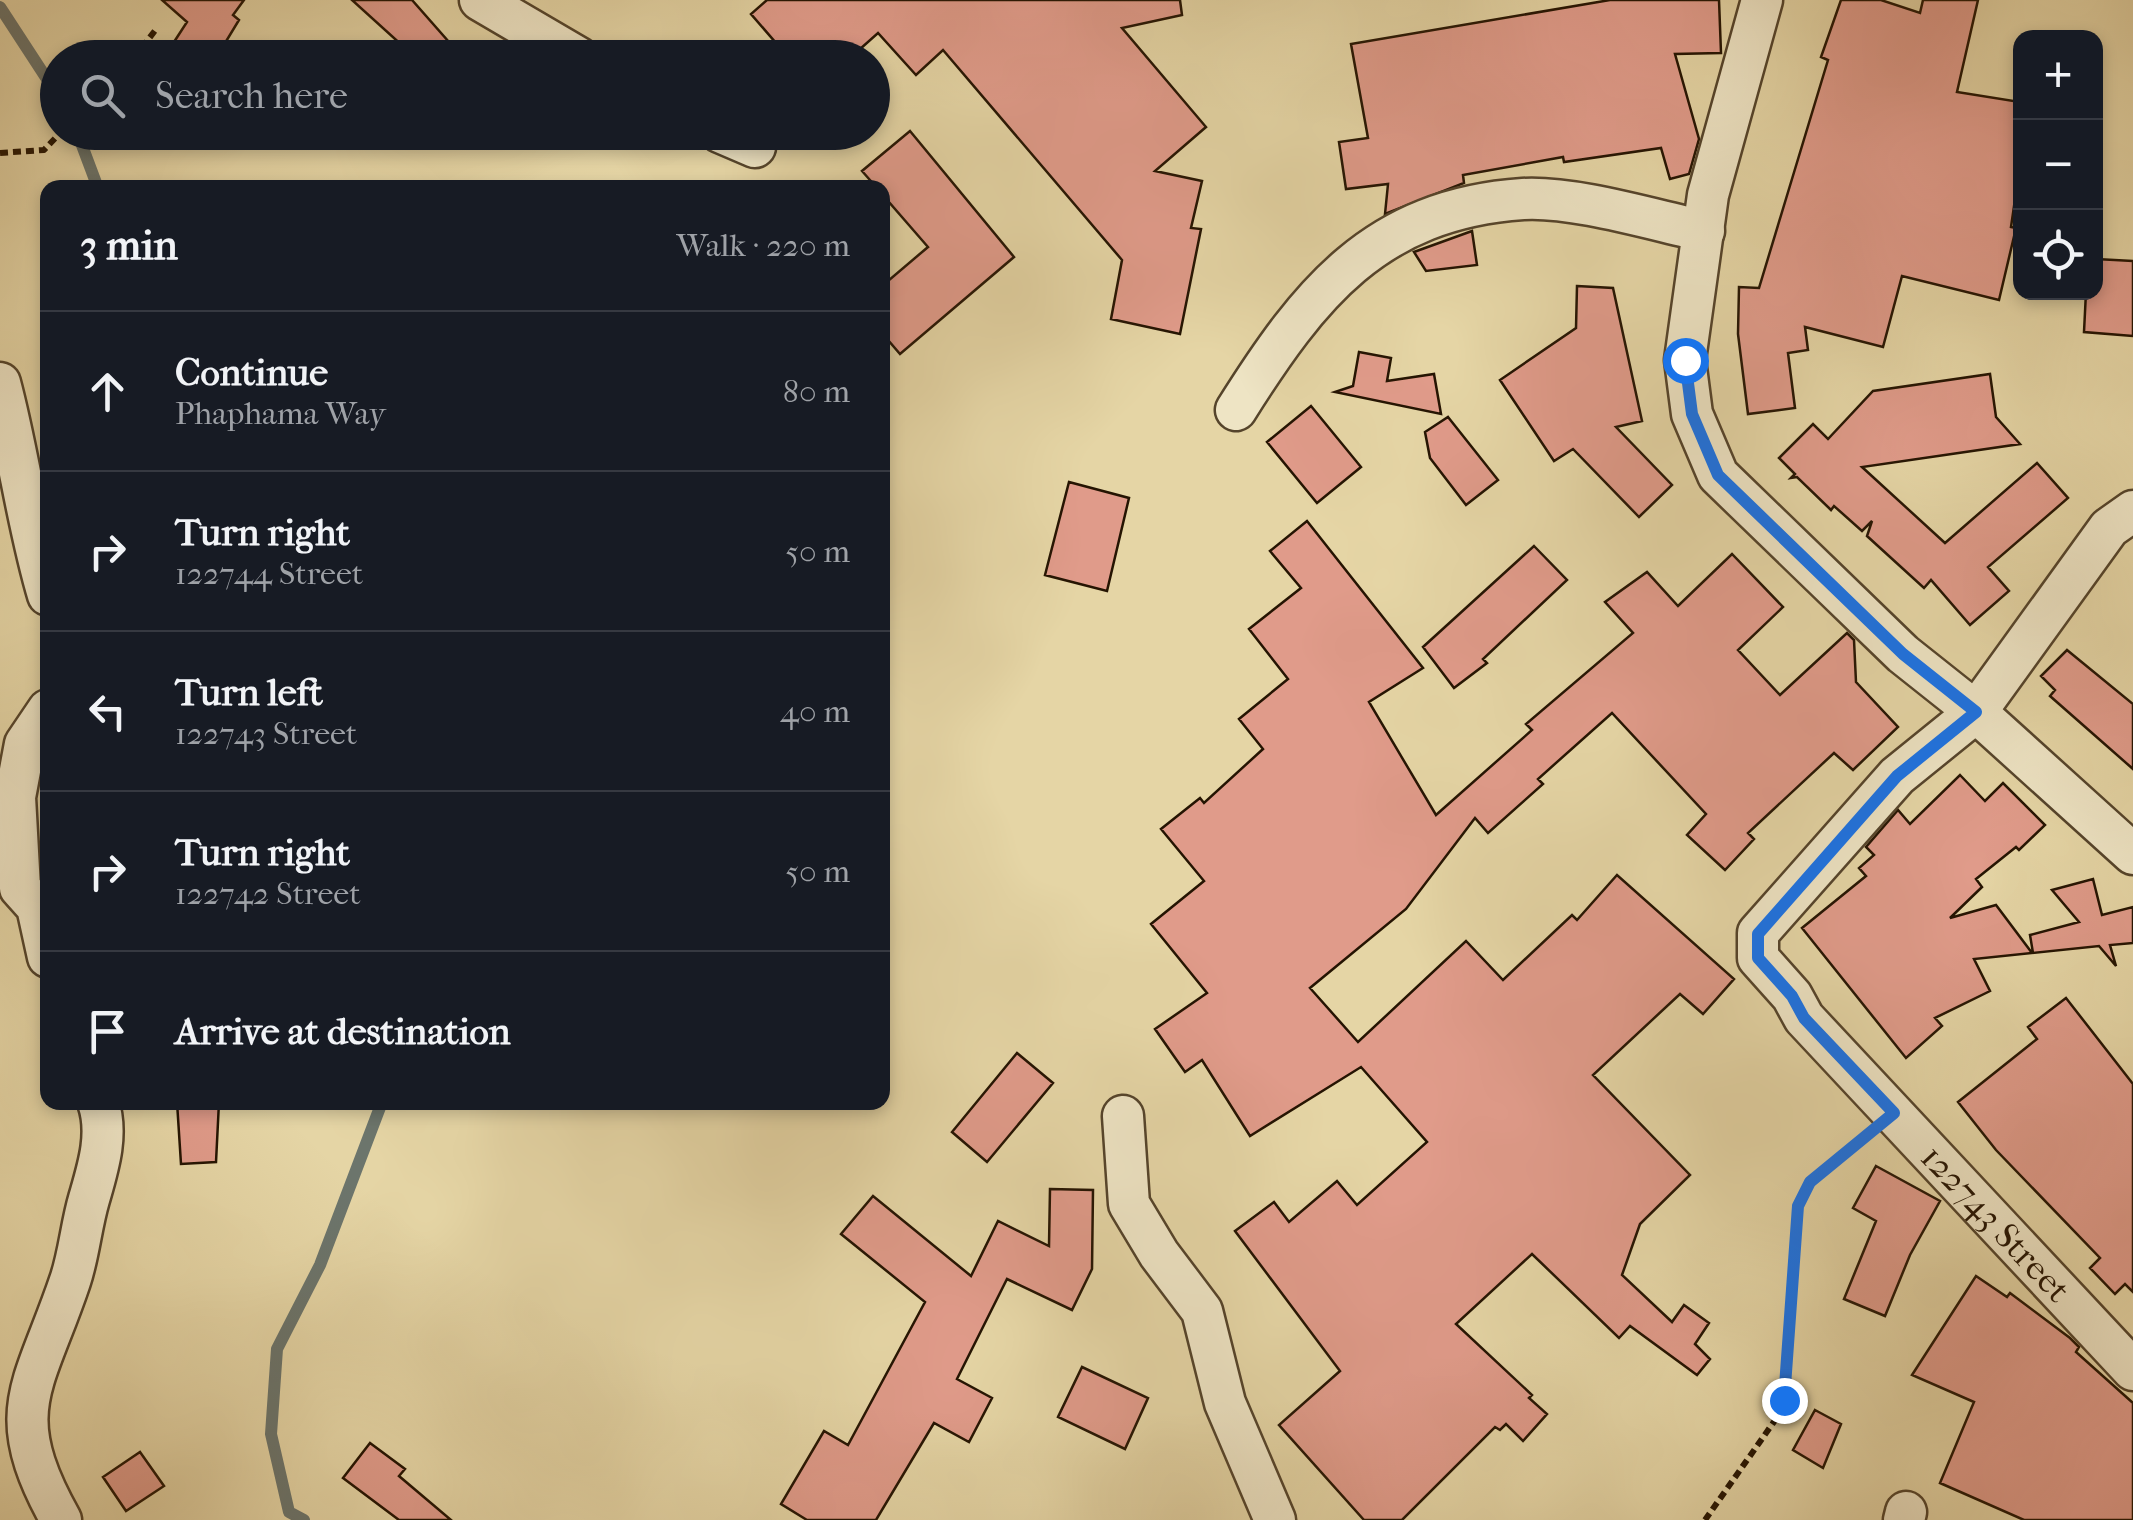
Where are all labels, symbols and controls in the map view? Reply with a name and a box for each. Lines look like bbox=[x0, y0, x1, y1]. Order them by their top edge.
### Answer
map controls bbox=[2013, 30, 2103, 300]
button: + bbox=[2013, 30, 2103, 120]
search box bbox=[40, 40, 890, 150]
icon: search bbox=[75, 68, 130, 123]
text: Search here bbox=[155, 73, 348, 118]
button: − bbox=[2013, 120, 2103, 210]
button: locate bbox=[2013, 210, 2103, 300]
text: 3 min bbox=[80, 221, 178, 270]
text: Walk · 220 m bbox=[676, 227, 850, 264]
route start bbox=[1663, 338, 1709, 384]
text: Continue bbox=[175, 350, 328, 395]
icon: ahead bbox=[80, 364, 135, 419]
text: 80 m bbox=[783, 373, 850, 410]
text: Phaphama Way bbox=[175, 395, 386, 432]
text: Turn right bbox=[175, 510, 350, 555]
icon: right bbox=[80, 524, 135, 579]
text: 50 m bbox=[785, 533, 850, 570]
text: 122744 Street bbox=[175, 555, 363, 592]
text: Turn left bbox=[175, 670, 323, 715]
icon: left bbox=[80, 684, 135, 739]
text: 40 m bbox=[780, 693, 850, 730]
text: 122743 Street bbox=[175, 715, 357, 752]
text: Turn right bbox=[175, 830, 350, 875]
icon: right bbox=[80, 844, 135, 899]
text: 50 m bbox=[785, 853, 850, 890]
text: 122742 Street bbox=[175, 875, 361, 912]
icon: arrive bbox=[80, 1004, 135, 1059]
text: Arrive at destination bbox=[175, 1009, 511, 1054]
street label: 122743 Street bbox=[1913, 1137, 2079, 1311]
route end bbox=[1762, 1378, 1808, 1424]

